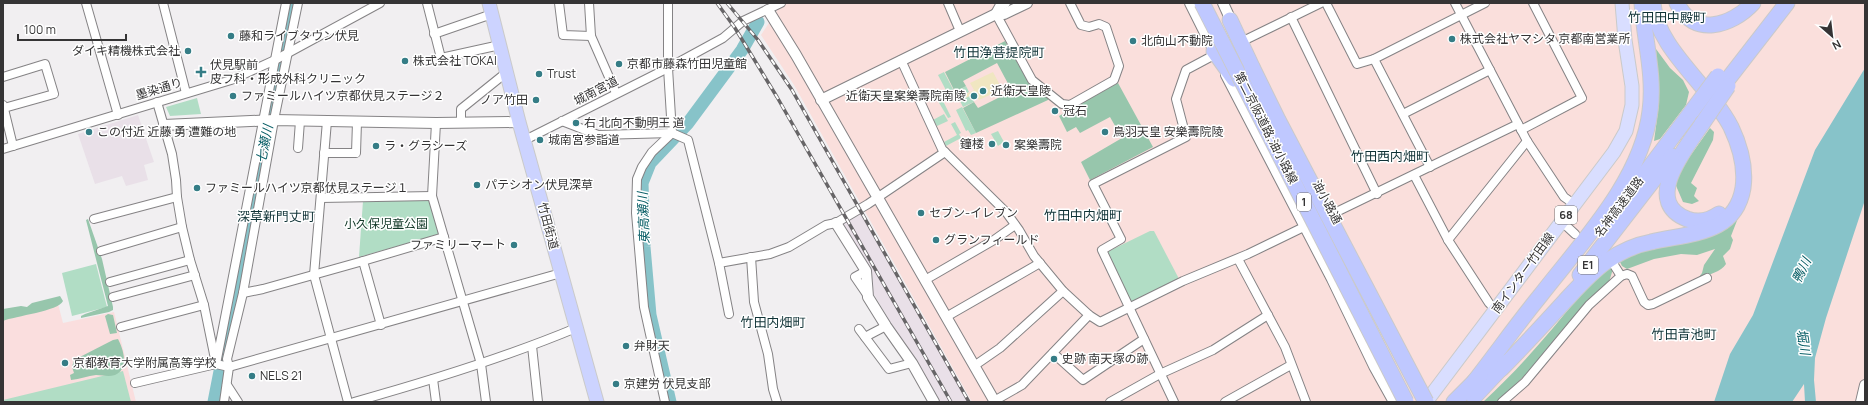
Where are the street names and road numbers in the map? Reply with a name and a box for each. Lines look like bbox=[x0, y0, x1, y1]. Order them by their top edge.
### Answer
street label: 第二京阪道路;油小路線 bbox=[1231, 69, 1302, 187]
street label: 城南宮道 bbox=[571, 72, 621, 109]
street label: 墨染通り bbox=[133, 73, 184, 104]
street label: 名神高速道路 bbox=[1590, 173, 1647, 241]
street label: 油小路通 bbox=[1309, 177, 1346, 227]
road number: 1 bbox=[1297, 193, 1311, 211]
street label: 竹田街道 bbox=[534, 200, 563, 251]
road number: 68 bbox=[1555, 206, 1577, 224]
street label: 南インター竹田線 bbox=[1488, 229, 1558, 317]
road number: E1 bbox=[1578, 256, 1598, 274]

